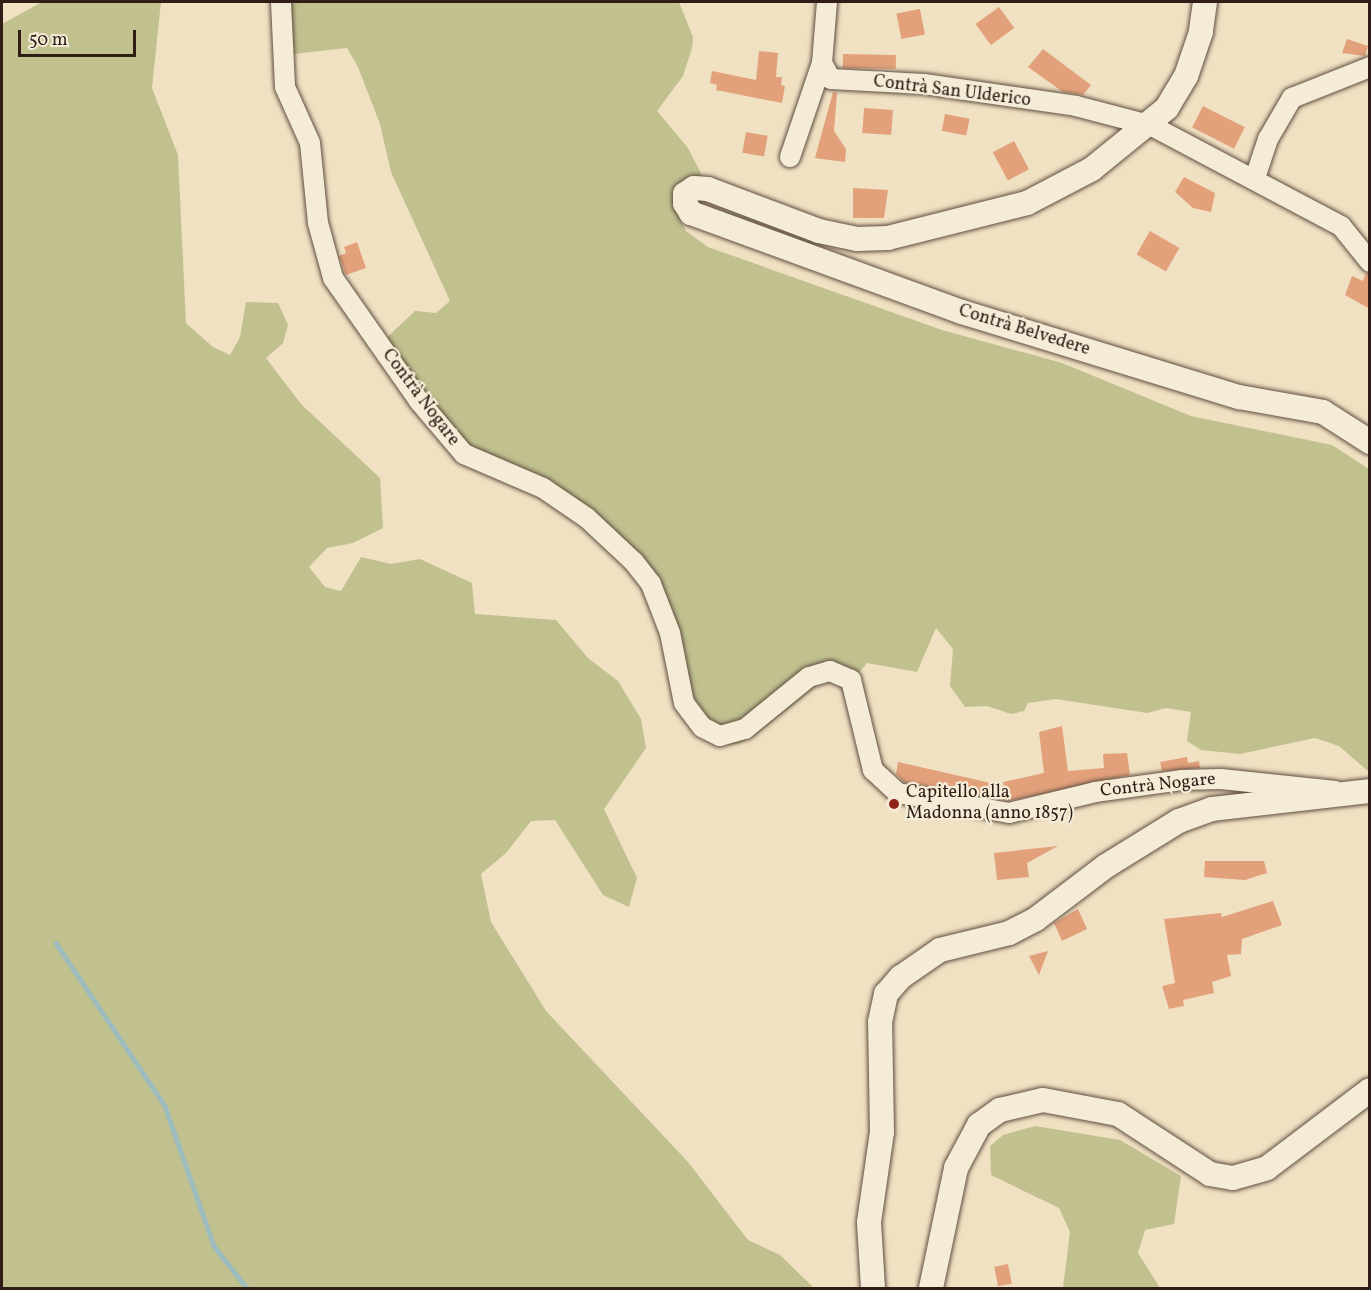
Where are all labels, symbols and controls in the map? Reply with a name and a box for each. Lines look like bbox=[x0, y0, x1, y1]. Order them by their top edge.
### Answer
scale bar bbox=[21, 18, 140, 56]
text: 50 m bbox=[29, 28, 68, 53]
street label: Contrà San Ulderico bbox=[872, 72, 1032, 112]
street label: Contrà Belvedere bbox=[956, 301, 1092, 361]
street label: Contrà Nogare bbox=[377, 345, 463, 451]
street label: Contrà Nogare bbox=[1099, 769, 1217, 803]
place label: Capitello alla Madonna (anno 1857) bbox=[906, 783, 1073, 826]
marker: Capitello alla Madonna (anno 1857) bbox=[887, 797, 901, 811]

